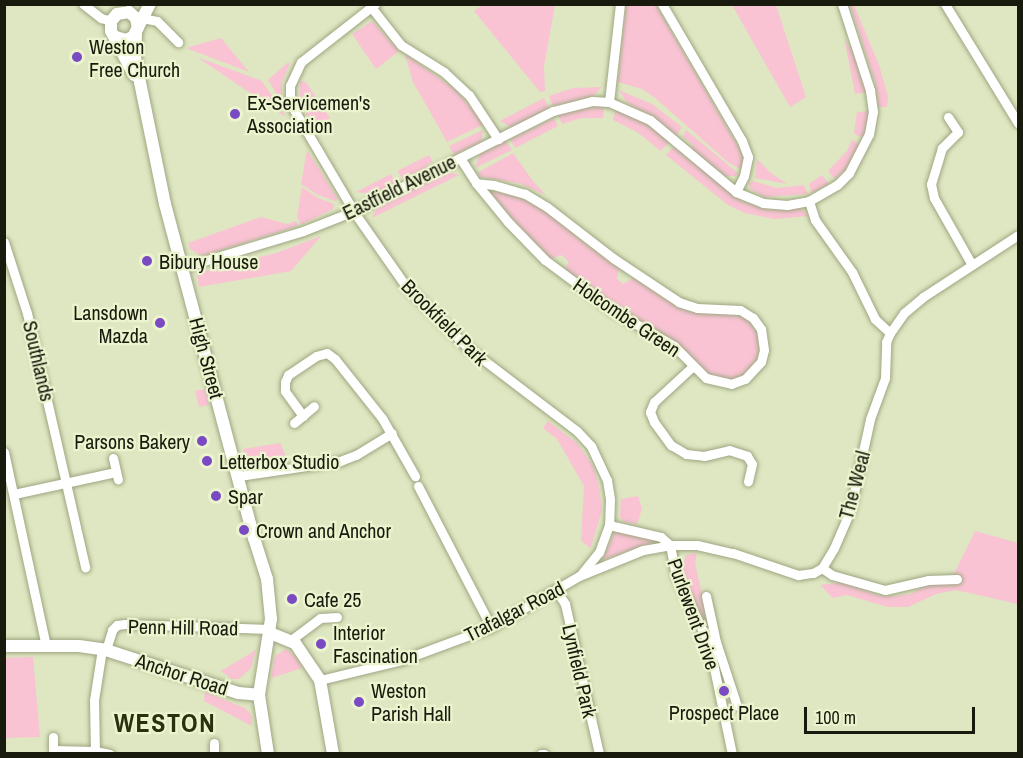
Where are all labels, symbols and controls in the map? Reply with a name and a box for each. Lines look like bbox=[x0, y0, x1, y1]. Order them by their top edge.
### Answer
place label: Weston Free Church bbox=[89, 34, 180, 81]
marker: Weston Free Church bbox=[70, 50, 84, 64]
place label: Ex-Servicemen's Association bbox=[247, 90, 370, 137]
marker: Ex-Servicemen's Association bbox=[228, 107, 242, 121]
street label: Eastfield Avenue bbox=[338, 149, 460, 225]
place label: Bibury House bbox=[159, 249, 258, 273]
marker: Bibury House bbox=[140, 254, 154, 268]
street label: Holcombe Green bbox=[569, 272, 685, 362]
street label: Brookfield Park bbox=[397, 274, 493, 370]
place label: Lansdown Mazda bbox=[73, 300, 148, 347]
street label: High Street bbox=[185, 315, 229, 401]
marker: Lansdown Mazda bbox=[153, 316, 167, 330]
street label: Southlands bbox=[18, 318, 60, 404]
place label: Parsons Bakery bbox=[74, 429, 190, 453]
marker: Parsons Bakery bbox=[195, 434, 209, 448]
street label: The Weal bbox=[833, 448, 875, 522]
place label: Letterbox Studio bbox=[219, 449, 339, 473]
marker: Letterbox Studio bbox=[200, 454, 214, 468]
place label: Spar bbox=[228, 484, 263, 508]
marker: Spar bbox=[209, 489, 223, 503]
place label: Crown and Anchor bbox=[256, 518, 392, 542]
marker: Crown and Anchor bbox=[237, 523, 251, 537]
street label: Purlewent Drive bbox=[663, 555, 725, 673]
street label: Trafalgar Road bbox=[460, 576, 568, 646]
place label: Cafe 25 bbox=[304, 587, 361, 611]
marker: Cafe 25 bbox=[285, 592, 299, 606]
street label: Penn Hill Road bbox=[128, 614, 238, 640]
place label: Interior Fascination bbox=[333, 620, 418, 667]
street label: Lynfield Park bbox=[558, 622, 602, 720]
marker: Interior Fascination bbox=[314, 637, 328, 651]
street label: Anchor Road bbox=[133, 648, 231, 700]
place label: Weston Parish Hall bbox=[371, 678, 451, 725]
marker: Prospect Place bbox=[717, 684, 731, 698]
marker: Weston Parish Hall bbox=[352, 695, 366, 709]
scale bar bbox=[807, 695, 978, 733]
place label: Prospect Place bbox=[669, 700, 779, 724]
text: 100 m bbox=[815, 705, 856, 730]
district label: WESTON bbox=[114, 707, 216, 739]

